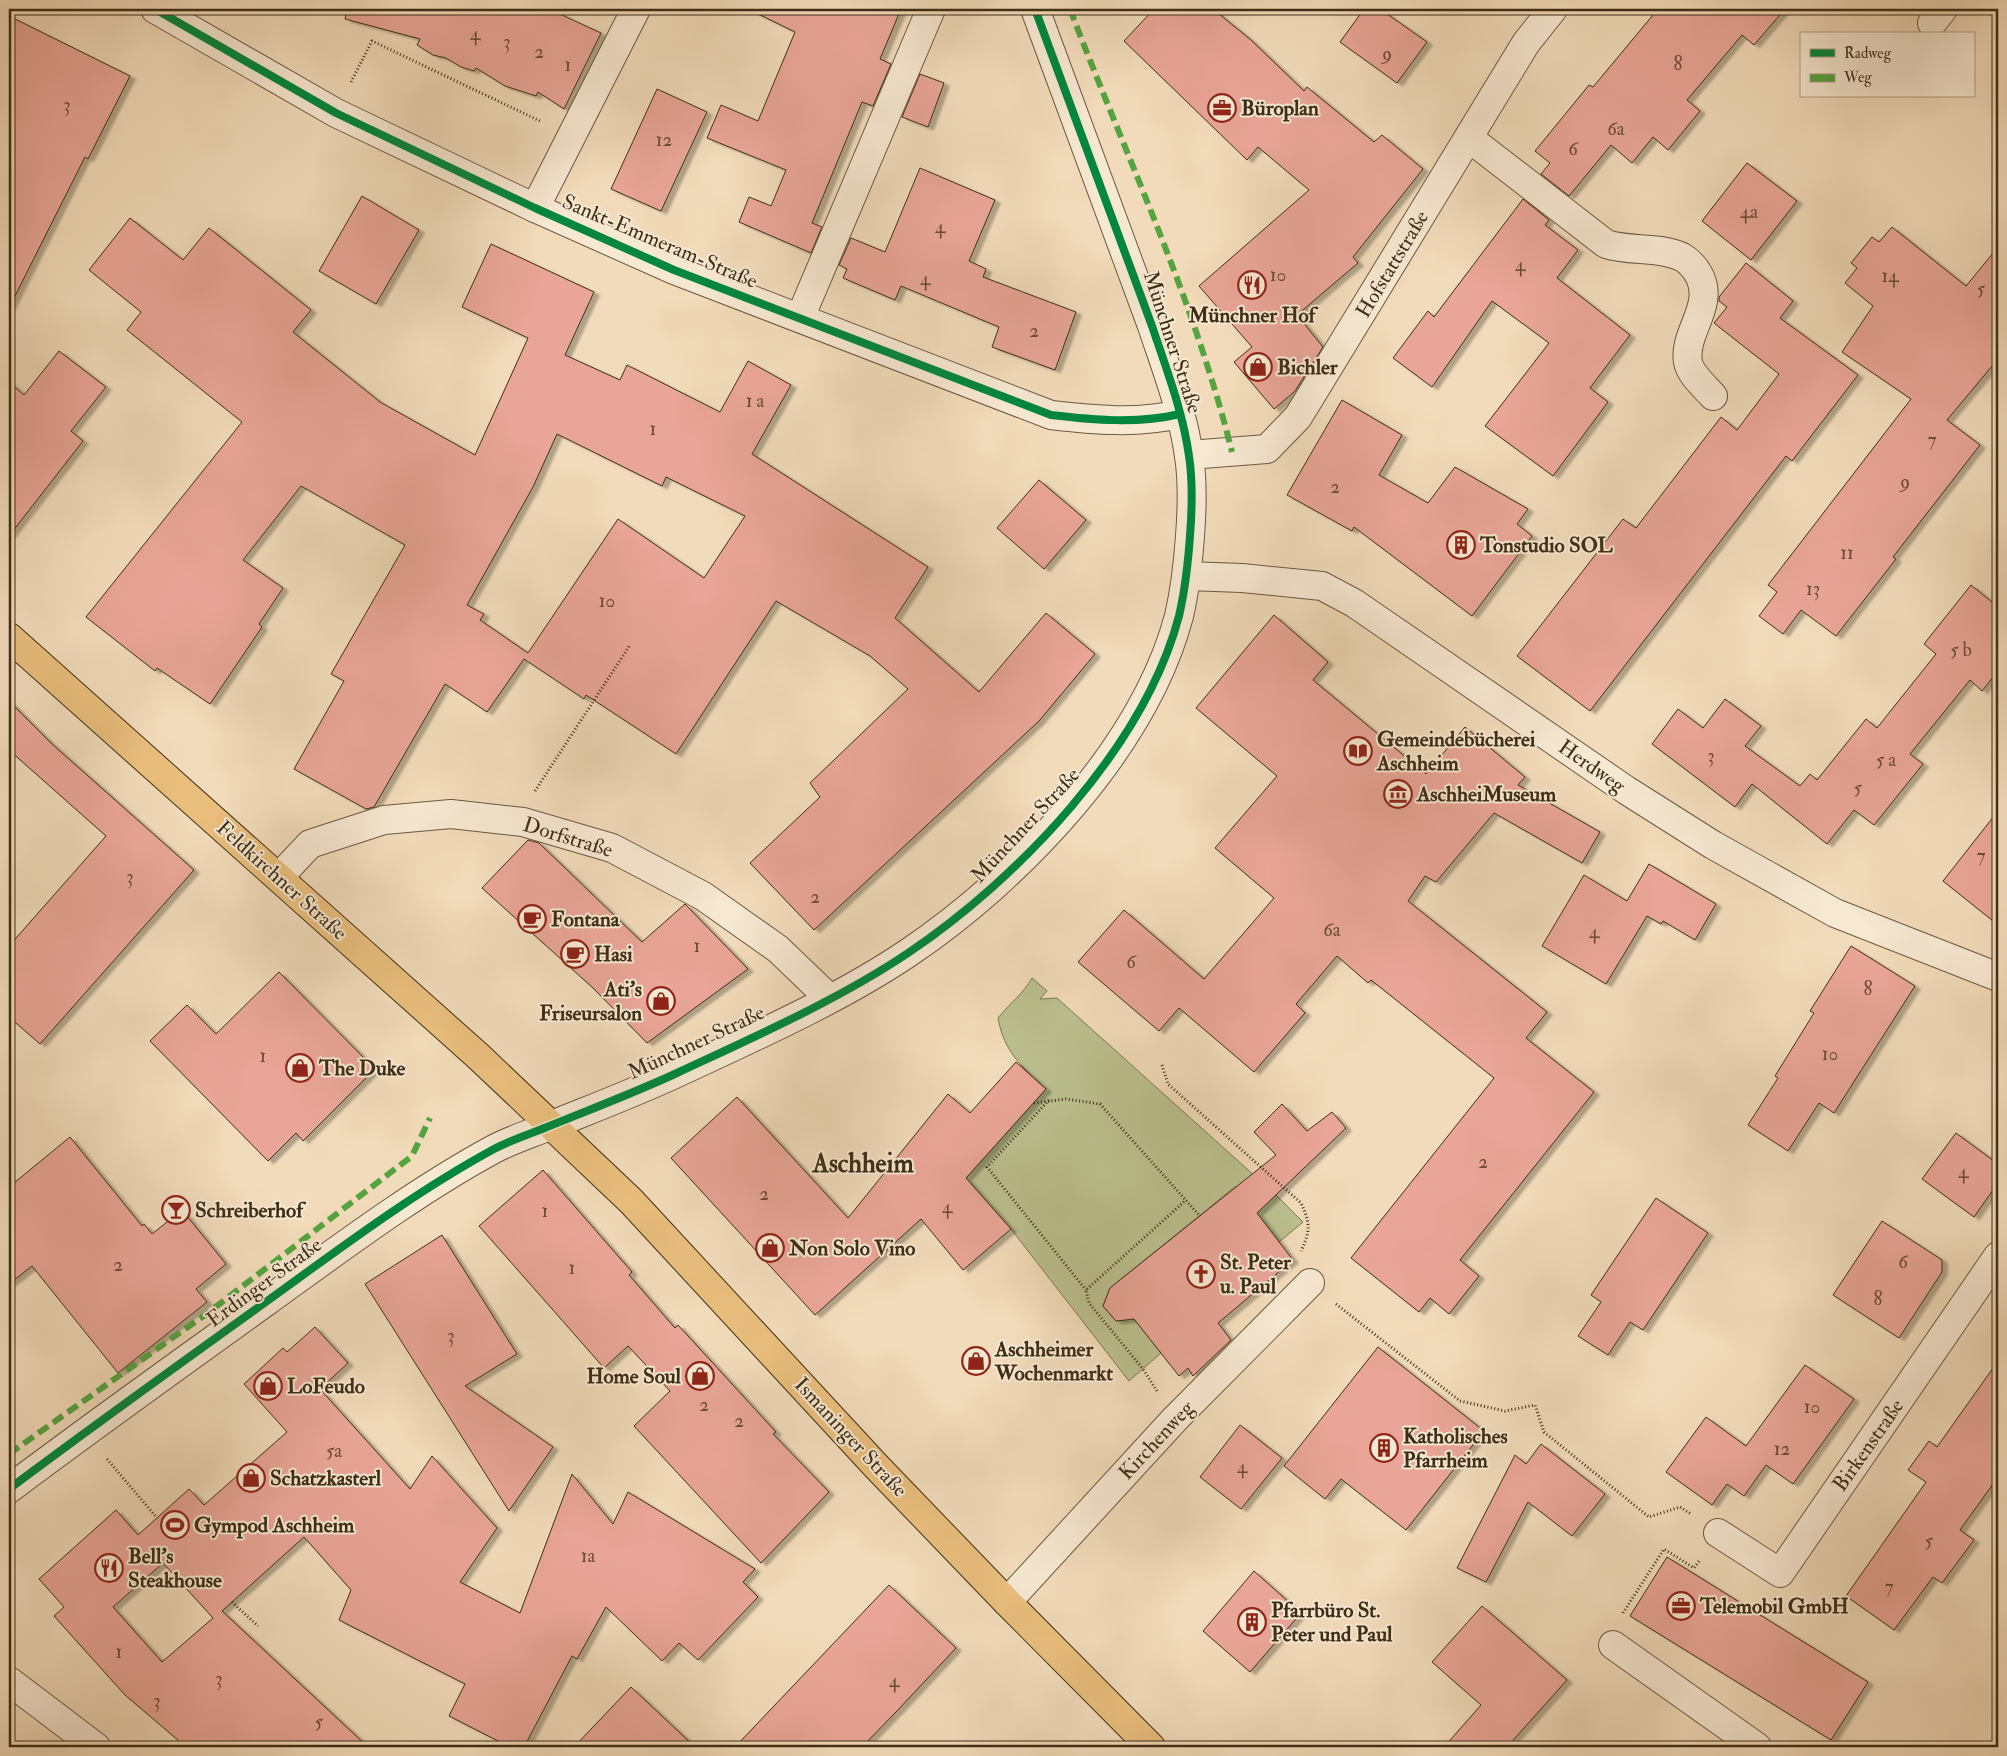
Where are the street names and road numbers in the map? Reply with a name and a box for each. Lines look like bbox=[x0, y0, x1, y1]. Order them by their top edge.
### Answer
street label: Sankt-Emmeram-Straße bbox=[558, 188, 762, 295]
street label: Hofstattstraße bbox=[1350, 205, 1435, 323]
street label: Münchner Straße bbox=[1137, 268, 1208, 417]
street label: Herdweg bbox=[1553, 734, 1631, 800]
street label: Münchner Straße bbox=[965, 762, 1086, 889]
street label: Dorfstraße bbox=[520, 811, 616, 864]
street label: Feldkirchner Straße bbox=[211, 815, 353, 946]
street label: Münchner Straße bbox=[623, 999, 769, 1086]
street label: Erdinger Straße bbox=[201, 1231, 327, 1333]
street label: Ismaninger Straße bbox=[788, 1372, 913, 1503]
street label: Birkenstraße bbox=[1827, 1394, 1910, 1497]
street label: Kirchenweg bbox=[1113, 1395, 1200, 1486]

